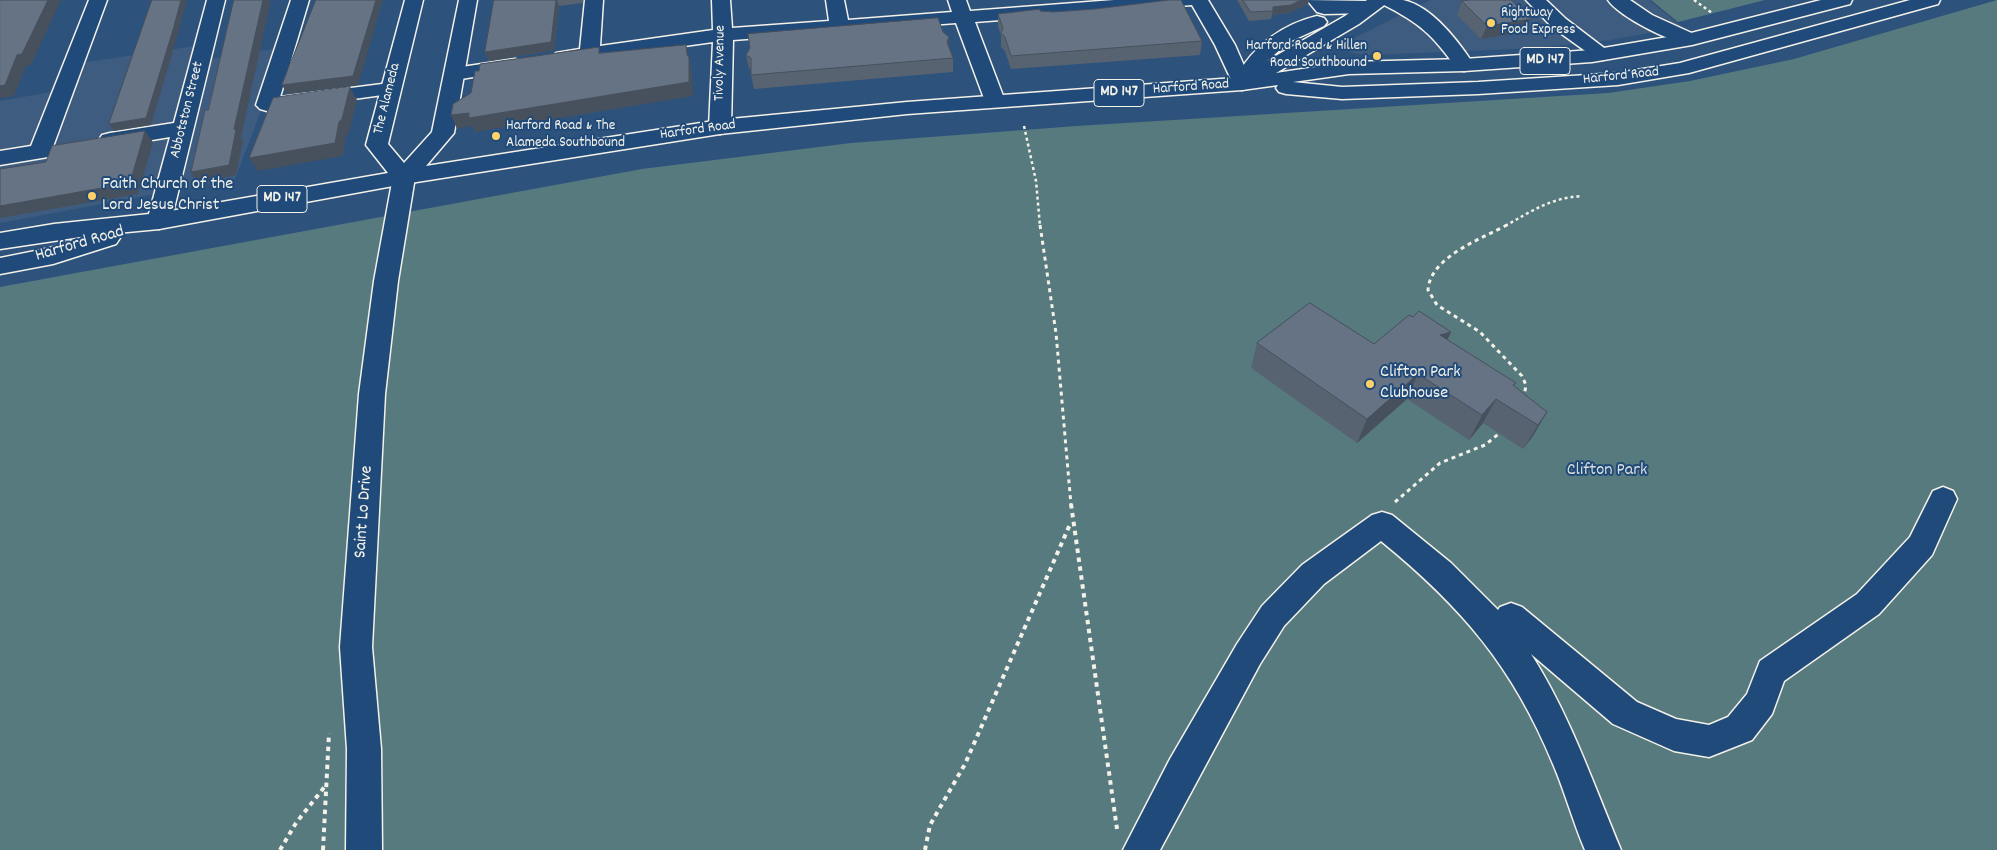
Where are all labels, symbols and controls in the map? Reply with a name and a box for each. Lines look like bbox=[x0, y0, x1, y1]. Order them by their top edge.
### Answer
place label: Rightway Food Express bbox=[1501, 5, 1576, 40]
marker: Rightway Food Express bbox=[1485, 17, 1497, 29]
street label: Tivoly Avenue bbox=[711, 25, 731, 101]
place label: Harford Road & Hillen Road Southbound bbox=[1246, 38, 1367, 73]
road number: MD 147 bbox=[1520, 48, 1570, 74]
marker: Harford Road & Hillen Road Southbound bbox=[1371, 50, 1383, 62]
street label: Abbotston Street bbox=[167, 60, 209, 160]
street label: The Alameda bbox=[370, 62, 406, 136]
street label: Harford Road bbox=[1582, 64, 1660, 90]
street label: Harford Road bbox=[1152, 76, 1230, 100]
road number: MD 147 bbox=[1094, 80, 1144, 106]
street label: Harford Road bbox=[659, 117, 737, 145]
place label: Harford Road & The Alameda Southbound bbox=[506, 118, 625, 153]
marker: Harford Road & The Alameda Southbound bbox=[490, 130, 502, 142]
place label: Faith Church of the Lord Jesus Christ bbox=[102, 175, 233, 218]
road number: MD 147 bbox=[257, 185, 307, 212]
marker: Faith Church of the Lord Jesus Christ bbox=[86, 190, 98, 202]
street label: Harford Road bbox=[33, 222, 127, 268]
place label: Clifton Park Clubhouse bbox=[1380, 363, 1461, 406]
marker: Clifton Park Clubhouse bbox=[1364, 378, 1376, 390]
park label: Clifton Park bbox=[1567, 461, 1647, 483]
street label: Saint Lo Drive bbox=[351, 465, 379, 559]

